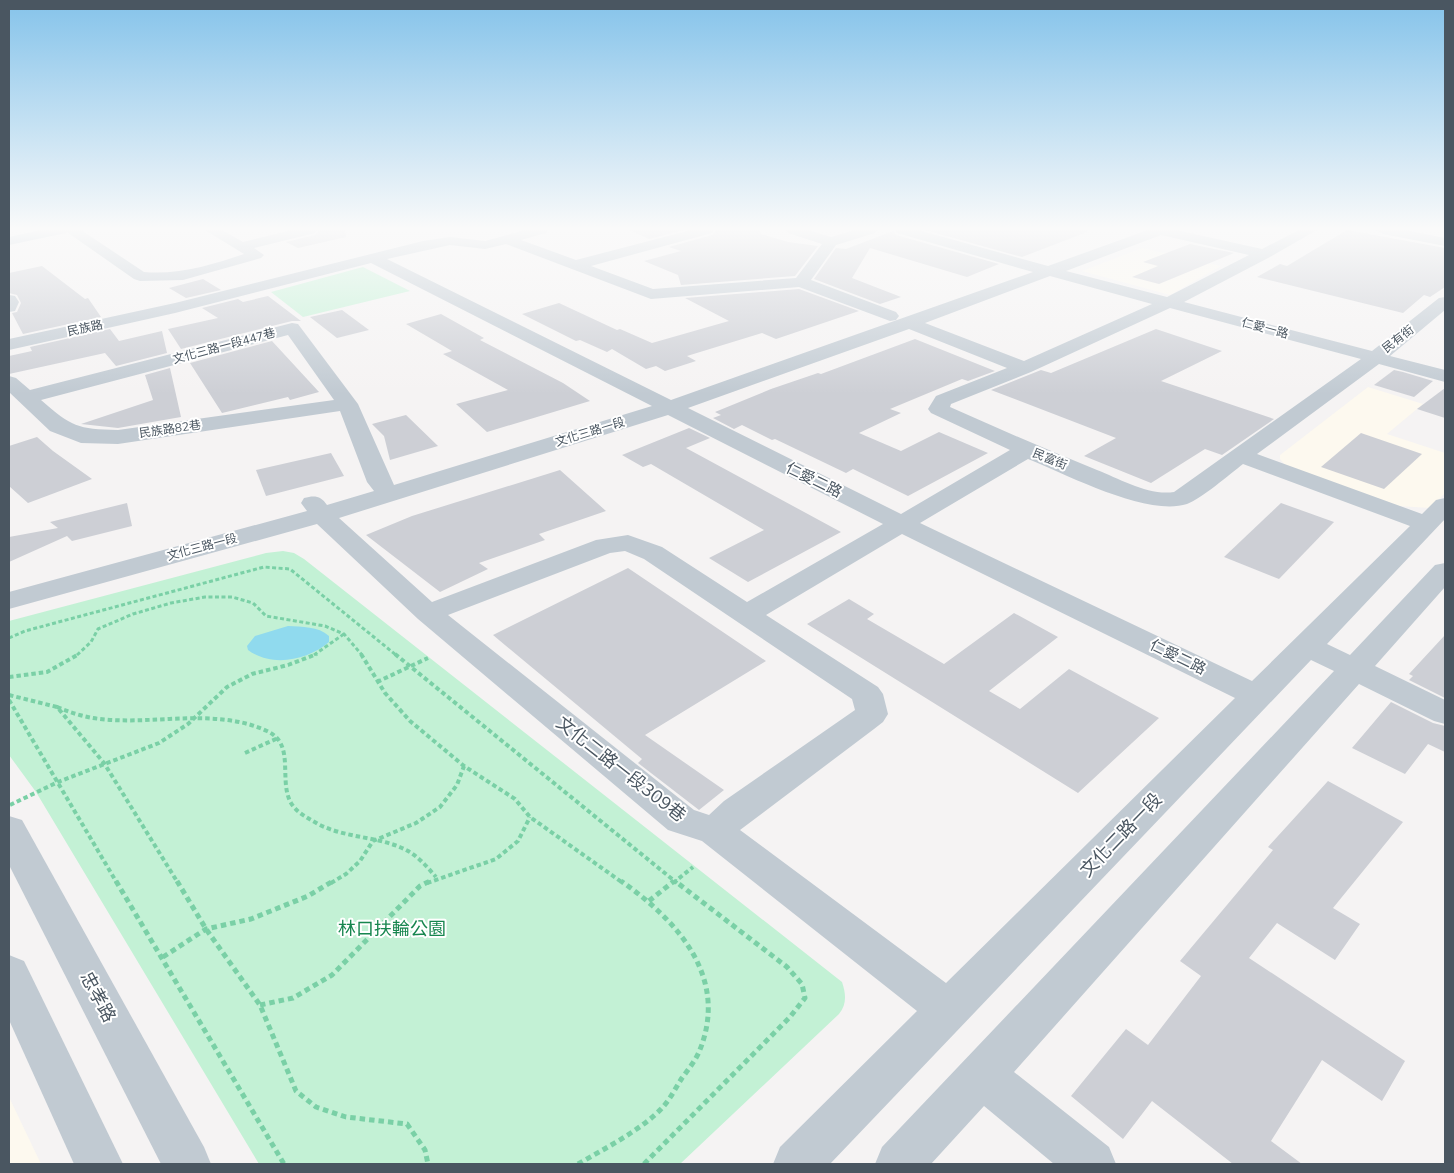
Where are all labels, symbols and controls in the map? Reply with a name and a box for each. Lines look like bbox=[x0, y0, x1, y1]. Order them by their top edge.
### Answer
street label: 仁愛一路 bbox=[1240, 314, 1290, 342]
street label: 民族路 bbox=[66, 316, 104, 340]
street label: 民有街 bbox=[1379, 322, 1417, 356]
street label: 文化三路一段447巷 bbox=[171, 325, 277, 367]
street label: 文化三路一段 bbox=[553, 414, 627, 450]
street label: 民族路82巷 bbox=[138, 417, 202, 441]
street label: 民富街 bbox=[1030, 445, 1070, 473]
street label: 仁愛二路 bbox=[783, 458, 845, 502]
street label: 文化三路一段 bbox=[165, 530, 239, 564]
street label: 仁愛二路 bbox=[1147, 635, 1209, 679]
street label: 文化二路一段309巷 bbox=[551, 711, 691, 827]
street label: 文化二路一段 bbox=[1075, 788, 1167, 882]
park label: 林口扶輪公園 bbox=[338, 917, 446, 941]
street label: 忠孝路 bbox=[75, 968, 121, 1026]

